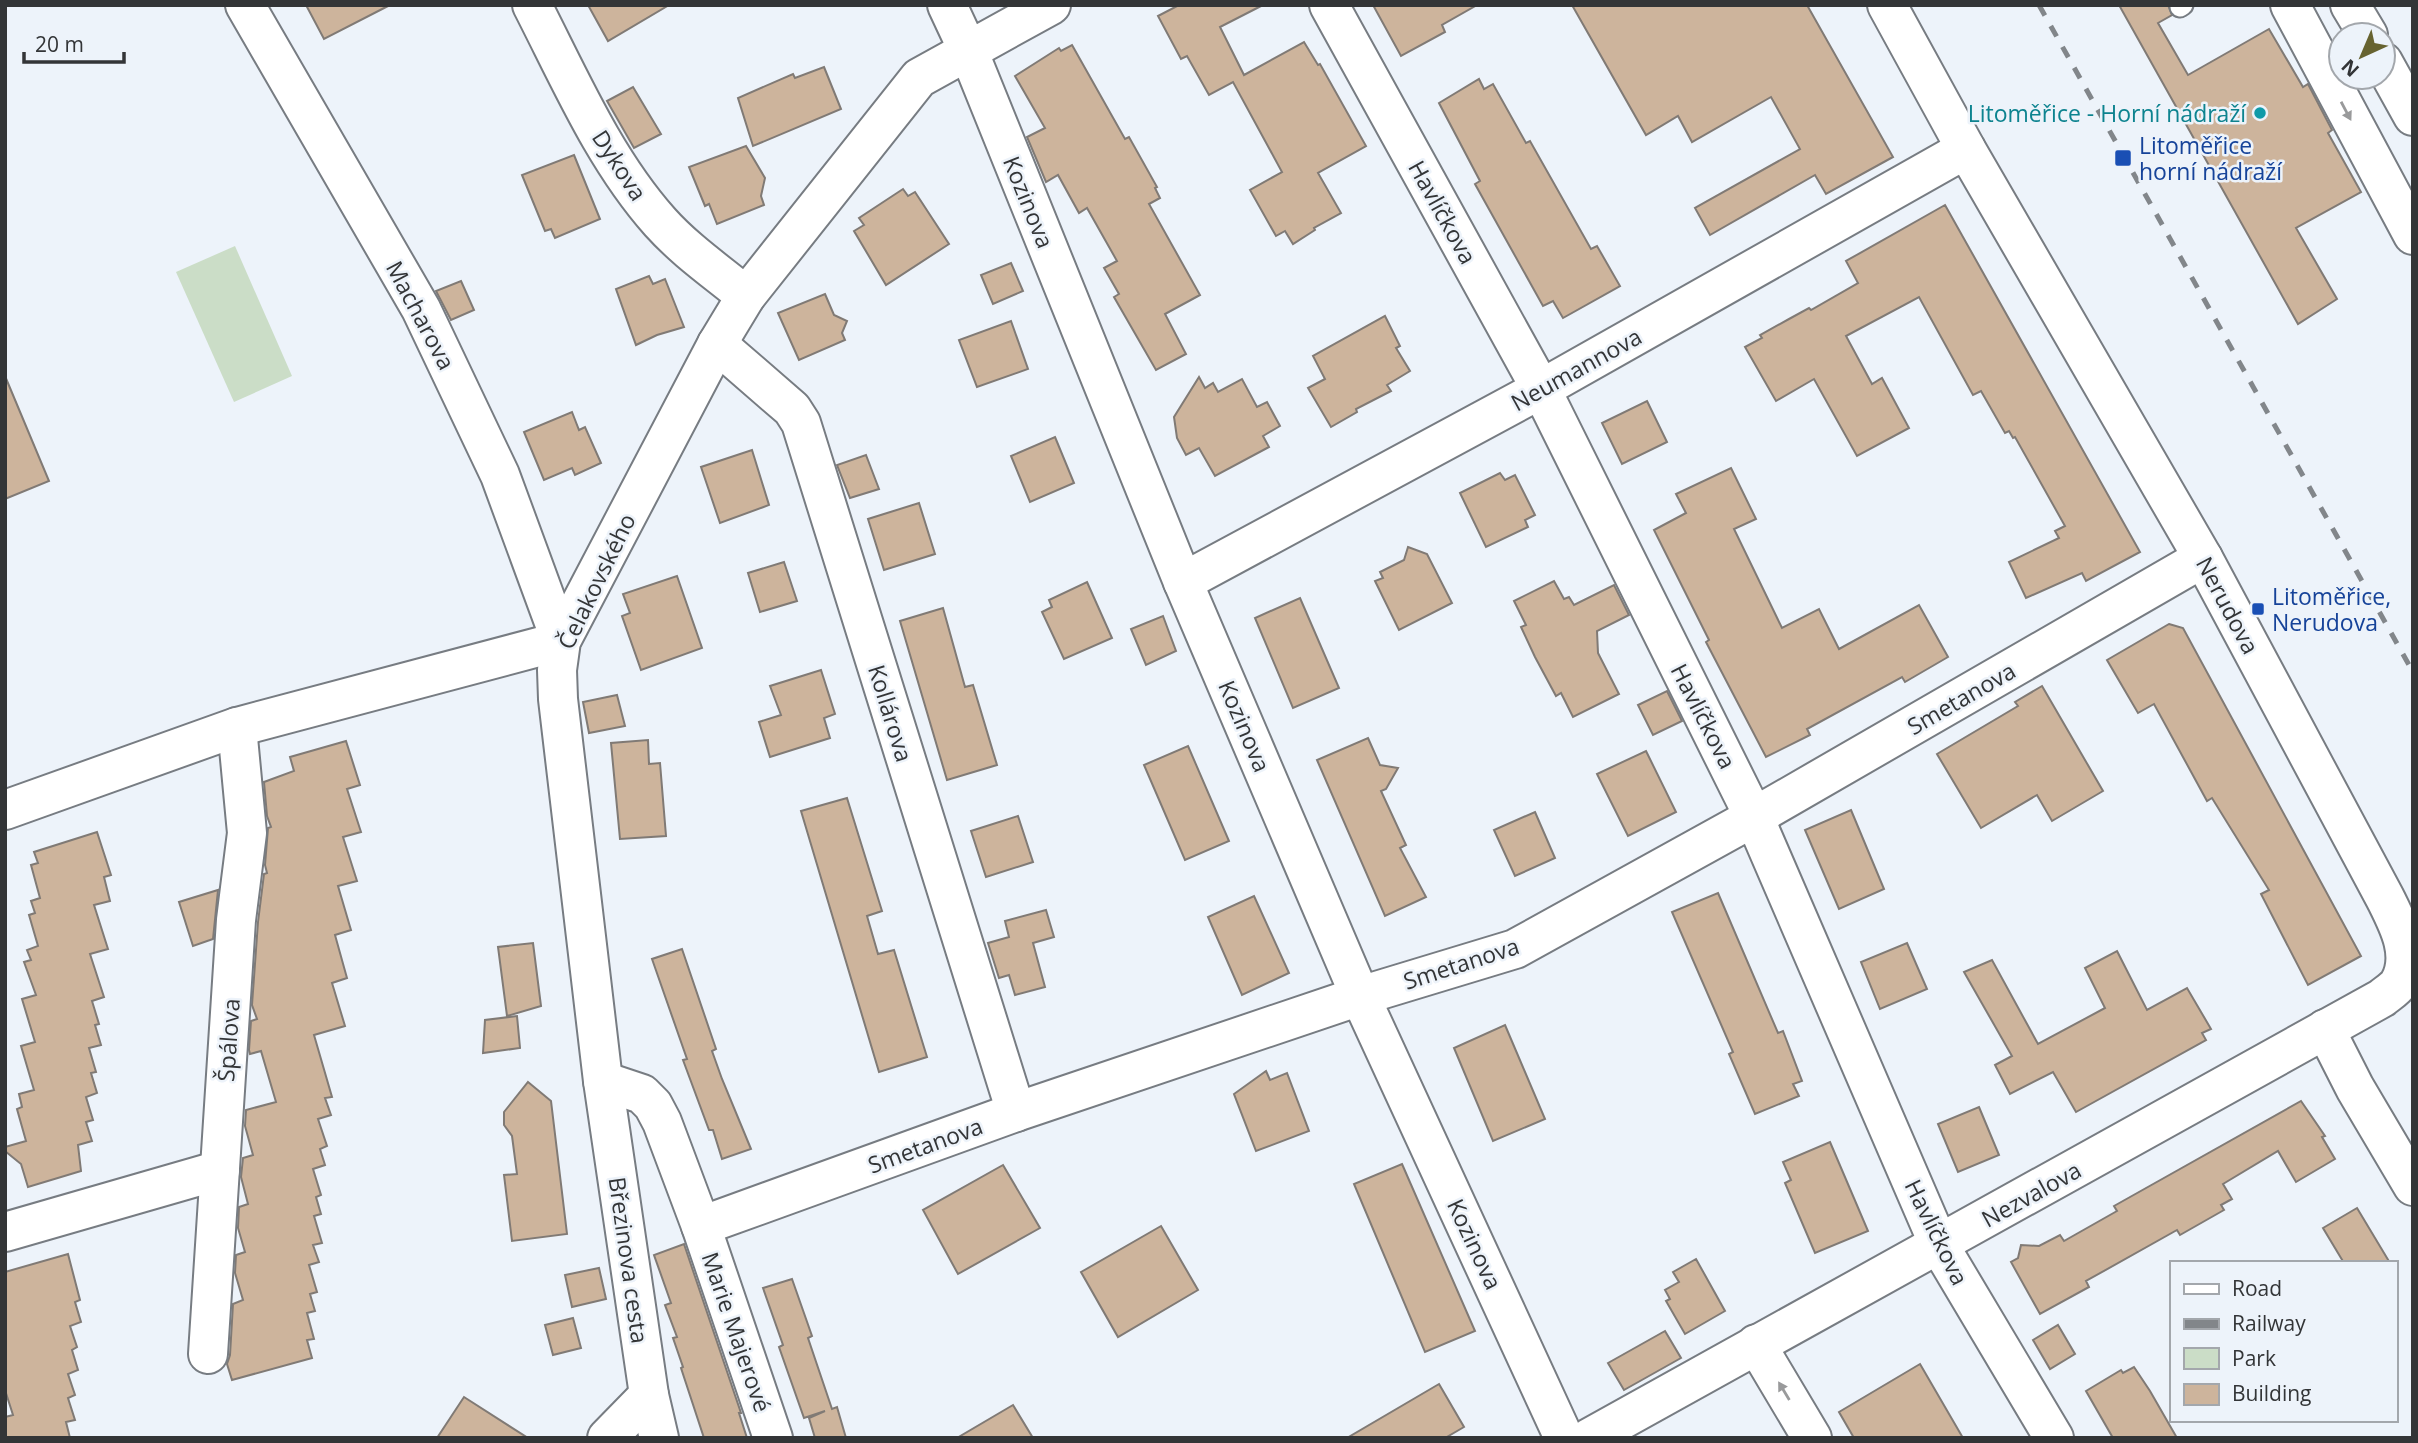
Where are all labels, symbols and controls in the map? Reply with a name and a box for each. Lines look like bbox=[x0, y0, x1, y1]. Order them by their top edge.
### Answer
scale bar bbox=[24, 21, 124, 65]
north arrow bbox=[2327, 21, 2397, 91]
text: 20 m bbox=[35, 30, 84, 58]
text: N bbox=[2336, 54, 2365, 83]
place label: Litoměřice - Horní nádraží bbox=[1968, 97, 2247, 129]
one-way arrow bbox=[2339, 101, 2351, 121]
marker: Litoměřice - Horní nádraží bbox=[2252, 105, 2268, 121]
street label: Dykova bbox=[585, 123, 655, 207]
place label: Litoměřice horní nádraží bbox=[2139, 129, 2283, 187]
marker: Litoměřice horní nádraží bbox=[2113, 148, 2133, 168]
street label: Kozinova bbox=[996, 151, 1062, 253]
street label: Havlíčkova bbox=[1401, 154, 1485, 270]
street label: Macharova bbox=[379, 255, 463, 375]
street label: Neumannova bbox=[1505, 320, 1647, 418]
street label: Čelakovského bbox=[549, 508, 643, 654]
street label: Nerudova bbox=[2189, 551, 2267, 659]
place label: Litoměřice, Nerudova bbox=[2272, 580, 2391, 638]
marker: Litoměřice, Nerudova bbox=[2250, 601, 2266, 617]
street label: Smetanova bbox=[1901, 654, 2021, 742]
street label: Havlíčkova bbox=[1664, 658, 1744, 774]
street label: Kollárova bbox=[861, 661, 921, 765]
street label: Kozinova bbox=[1211, 675, 1279, 777]
street label: Smetanova bbox=[1399, 929, 1523, 997]
street label: Špálova bbox=[209, 997, 247, 1083]
street label: Smetanova bbox=[863, 1109, 987, 1181]
street label: Nezvalova bbox=[1975, 1154, 2087, 1234]
street label: Havlíčkova bbox=[1898, 1174, 1976, 1290]
street label: Březinova cesta bbox=[601, 1175, 657, 1345]
street label: Kozinova bbox=[1440, 1193, 1510, 1295]
street label: Marie Majerové bbox=[695, 1248, 779, 1416]
legend bbox=[2170, 1261, 2397, 1422]
text: Road bbox=[2232, 1274, 2282, 1302]
text: Railway bbox=[2232, 1309, 2306, 1337]
text: Park bbox=[2232, 1344, 2276, 1372]
text: Building bbox=[2232, 1379, 2311, 1407]
one-way arrow bbox=[1778, 1381, 1791, 1400]

